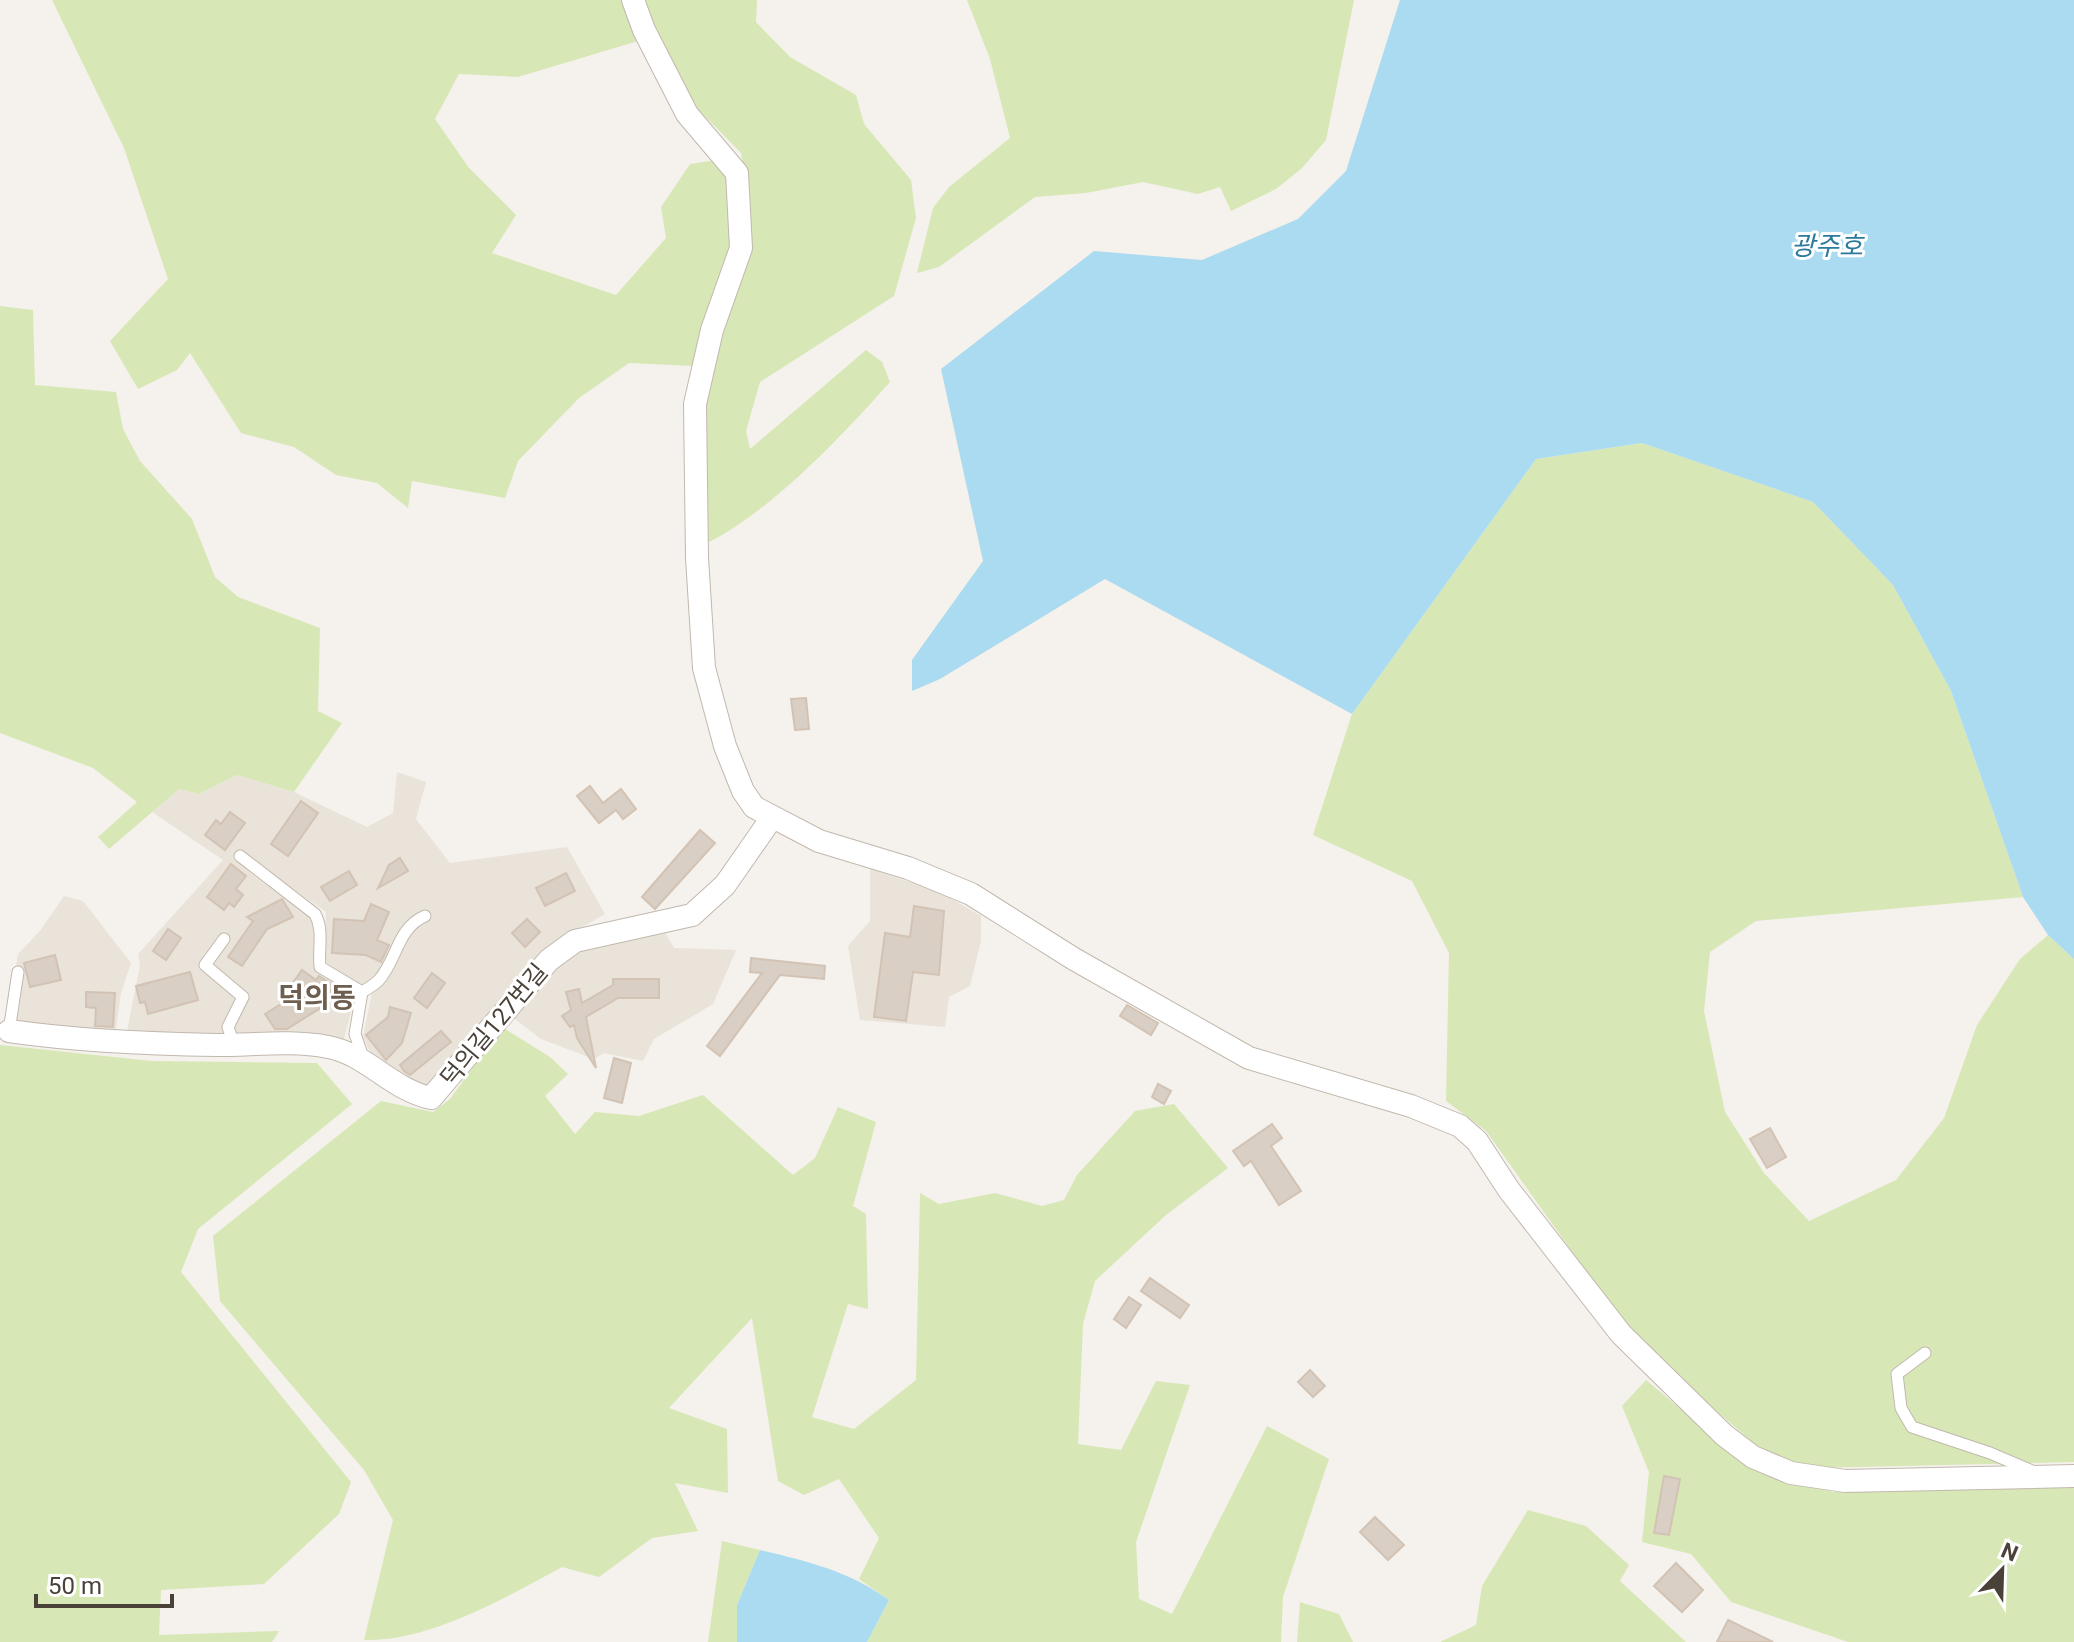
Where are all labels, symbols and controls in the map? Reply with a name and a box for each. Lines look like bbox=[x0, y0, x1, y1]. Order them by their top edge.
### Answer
water label: 광주호 bbox=[1791, 231, 1865, 261]
street label: 덕의길127번길 bbox=[435, 958, 553, 1092]
district label: 덕의동 bbox=[278, 981, 356, 1014]
north arrow bbox=[1962, 1530, 2042, 1610]
text: N bbox=[1998, 1538, 2022, 1567]
scale bar bbox=[36, 1558, 172, 1608]
text: 50 m bbox=[48, 1572, 102, 1600]

